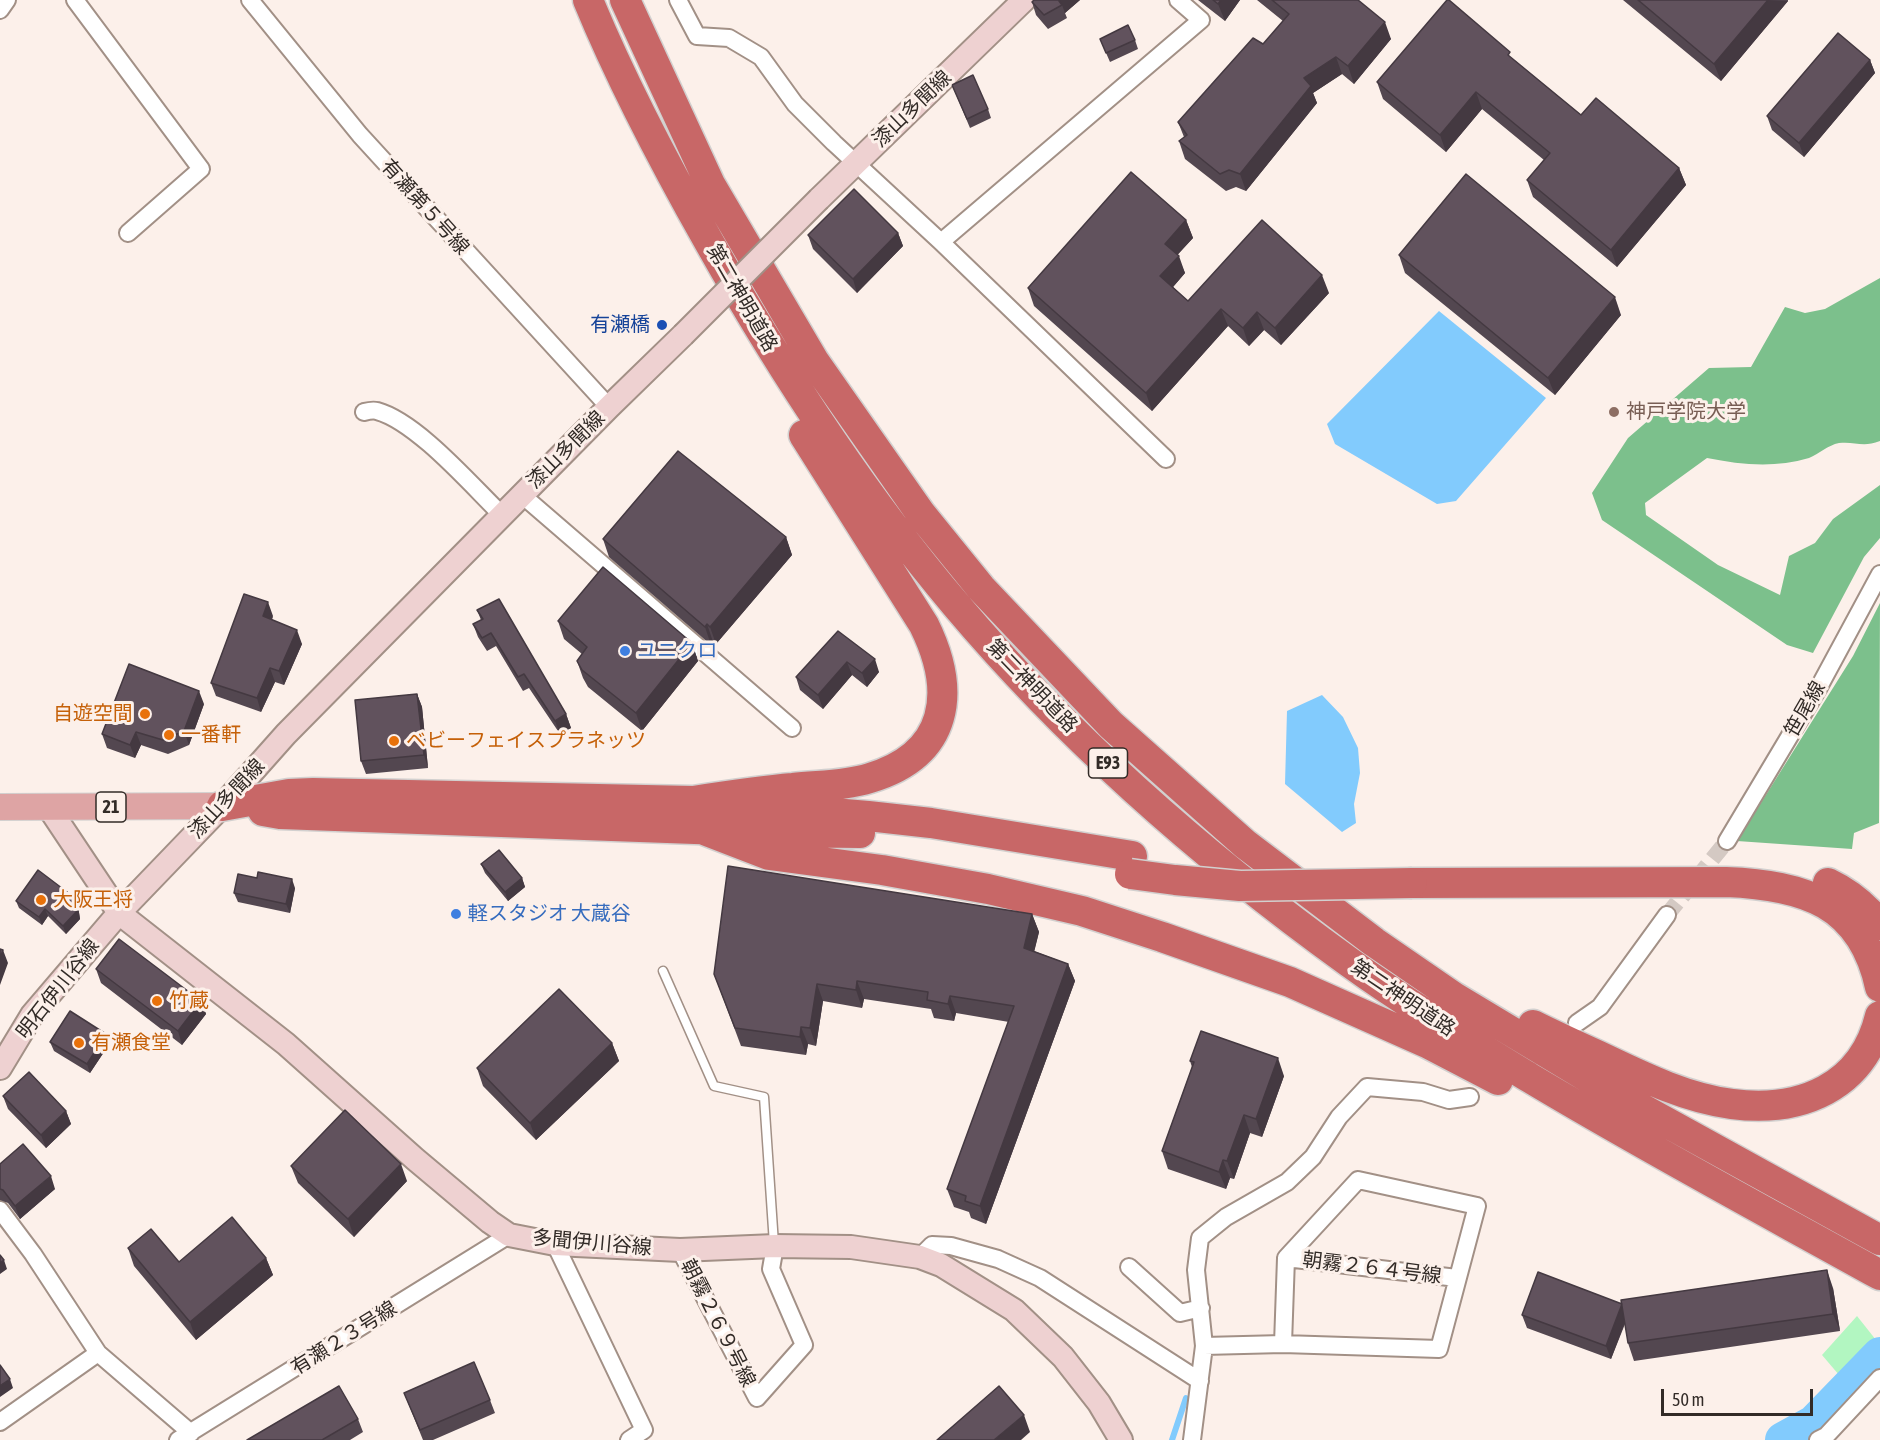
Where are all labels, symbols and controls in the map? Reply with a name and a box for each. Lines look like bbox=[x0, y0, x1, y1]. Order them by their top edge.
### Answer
street label: 漆山多聞線 bbox=[868, 66, 956, 152]
street label: 有瀬第５号線 bbox=[376, 154, 474, 260]
street label: 第二神明道路 bbox=[702, 240, 782, 356]
place label: 有瀬橋 bbox=[590, 313, 650, 337]
marker: 有瀬橋 bbox=[655, 318, 669, 332]
place label: 神戸学院大学 bbox=[1626, 400, 1746, 424]
marker: 神戸学院大学 bbox=[1607, 405, 1621, 419]
street label: 漆山多聞線 bbox=[522, 406, 610, 494]
street label: 第二神明道路 bbox=[982, 635, 1082, 737]
place label: ユニクロ bbox=[637, 639, 717, 663]
marker: ユニクロ bbox=[618, 644, 632, 658]
street label: 笹尾線 bbox=[1780, 677, 1830, 741]
place label: 自遊空間 bbox=[53, 702, 133, 726]
marker: 自遊空間 bbox=[138, 707, 152, 721]
place label: 一番軒 bbox=[181, 723, 241, 747]
marker: 一番軒 bbox=[162, 728, 176, 742]
place label: ベビーフェイスプラネッツ bbox=[406, 729, 646, 753]
marker: ベビーフェイスプラネッツ bbox=[387, 734, 401, 748]
road number: E93 bbox=[1088, 748, 1128, 778]
street label: 漆山多聞線 bbox=[184, 754, 270, 844]
road number: 21 bbox=[96, 792, 126, 822]
place label: 大阪王将 bbox=[53, 888, 133, 912]
marker: 大阪王将 bbox=[34, 893, 48, 907]
place label: 軽スタジオ 大蔵谷 bbox=[468, 902, 631, 926]
marker: 軽スタジオ 大蔵谷 bbox=[449, 907, 463, 921]
street label: 明石伊川谷線 bbox=[12, 934, 104, 1044]
street label: 第二神明道路 bbox=[1347, 955, 1459, 1041]
place label: 竹蔵 bbox=[169, 989, 209, 1013]
marker: 竹蔵 bbox=[150, 994, 164, 1008]
place label: 有瀬食堂 bbox=[91, 1031, 171, 1055]
marker: 有瀬食堂 bbox=[72, 1036, 86, 1050]
street label: 多聞伊川谷線 bbox=[531, 1226, 653, 1260]
street label: 朝霧２６４号線 bbox=[1301, 1248, 1443, 1288]
street label: 朝霧２６９号線 bbox=[676, 1255, 760, 1391]
street label: 有瀬２３号線 bbox=[287, 1296, 401, 1380]
scale bar bbox=[1664, 1377, 1816, 1415]
text: 50 m bbox=[1672, 1389, 1704, 1410]

